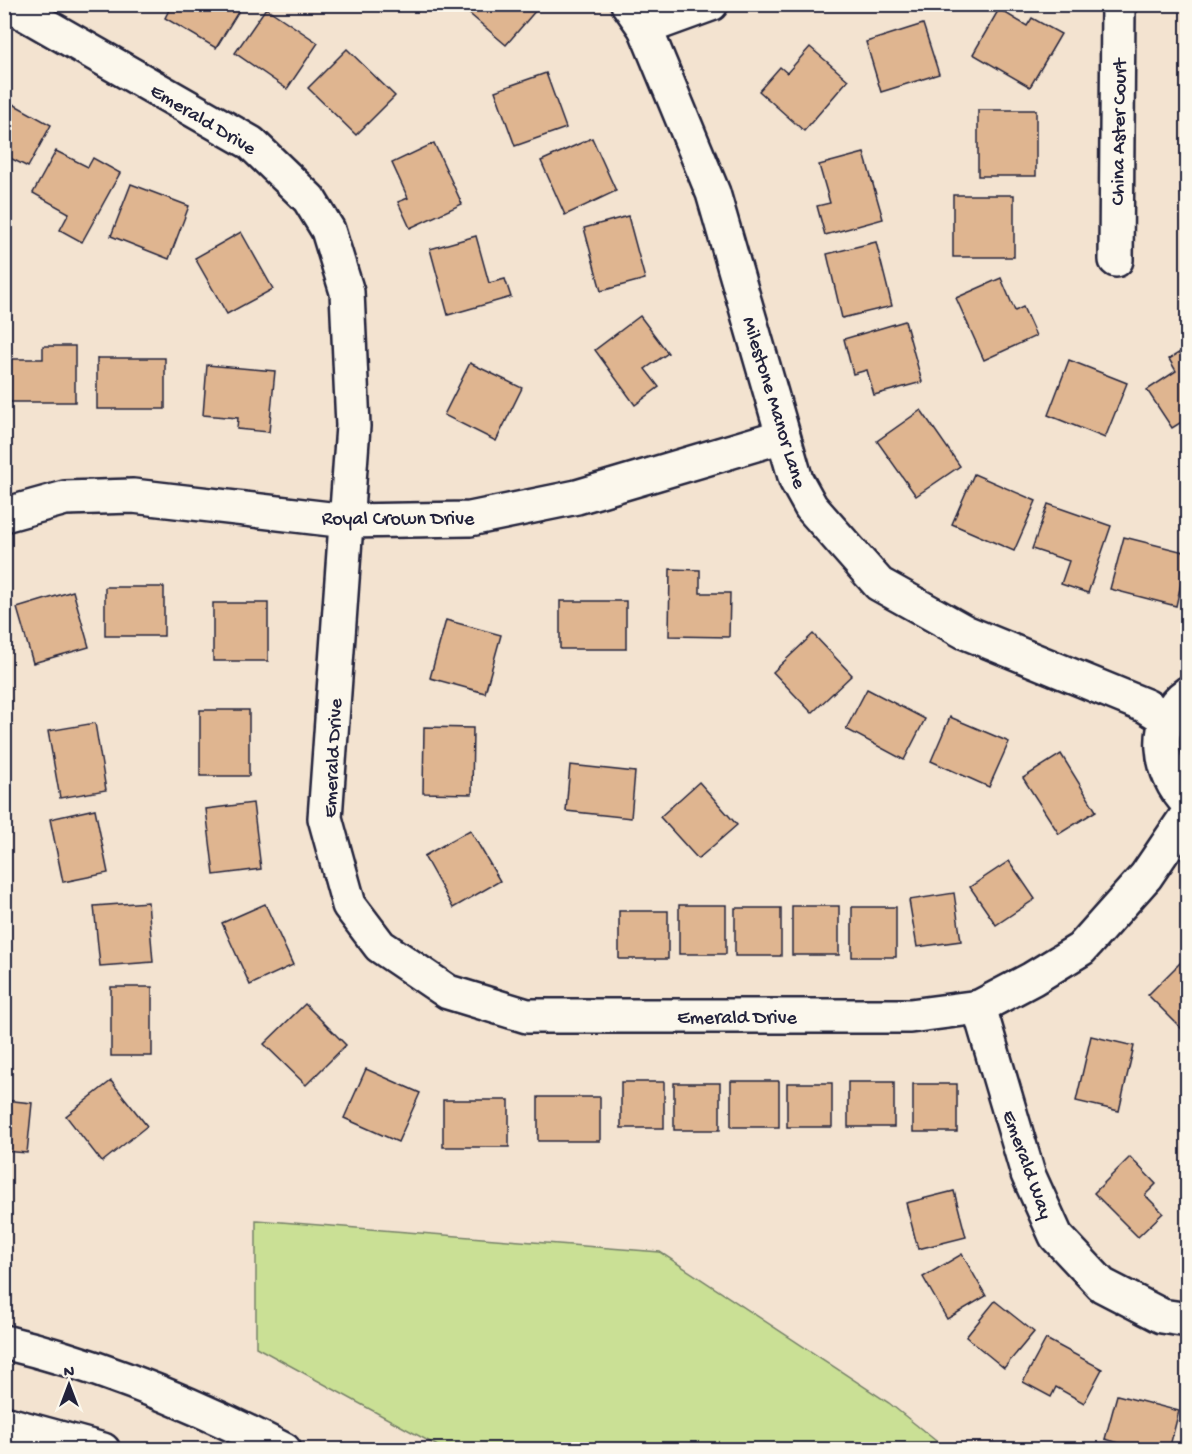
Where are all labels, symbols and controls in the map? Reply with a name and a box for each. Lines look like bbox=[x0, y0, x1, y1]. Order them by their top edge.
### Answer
street label: China Aster Court bbox=[1108, 57, 1133, 206]
street label: Emerald Drive bbox=[145, 80, 260, 162]
street label: Milestone Manor Lane bbox=[736, 314, 810, 492]
street label: Royal Crown Drive bbox=[322, 509, 475, 532]
street label: Emerald Drive bbox=[320, 697, 349, 819]
street label: Emerald Drive bbox=[677, 1008, 797, 1031]
street label: Emerald Way bbox=[995, 1108, 1056, 1223]
north arrow bbox=[39, 1355, 99, 1415]
text: N bbox=[64, 1364, 75, 1383]

